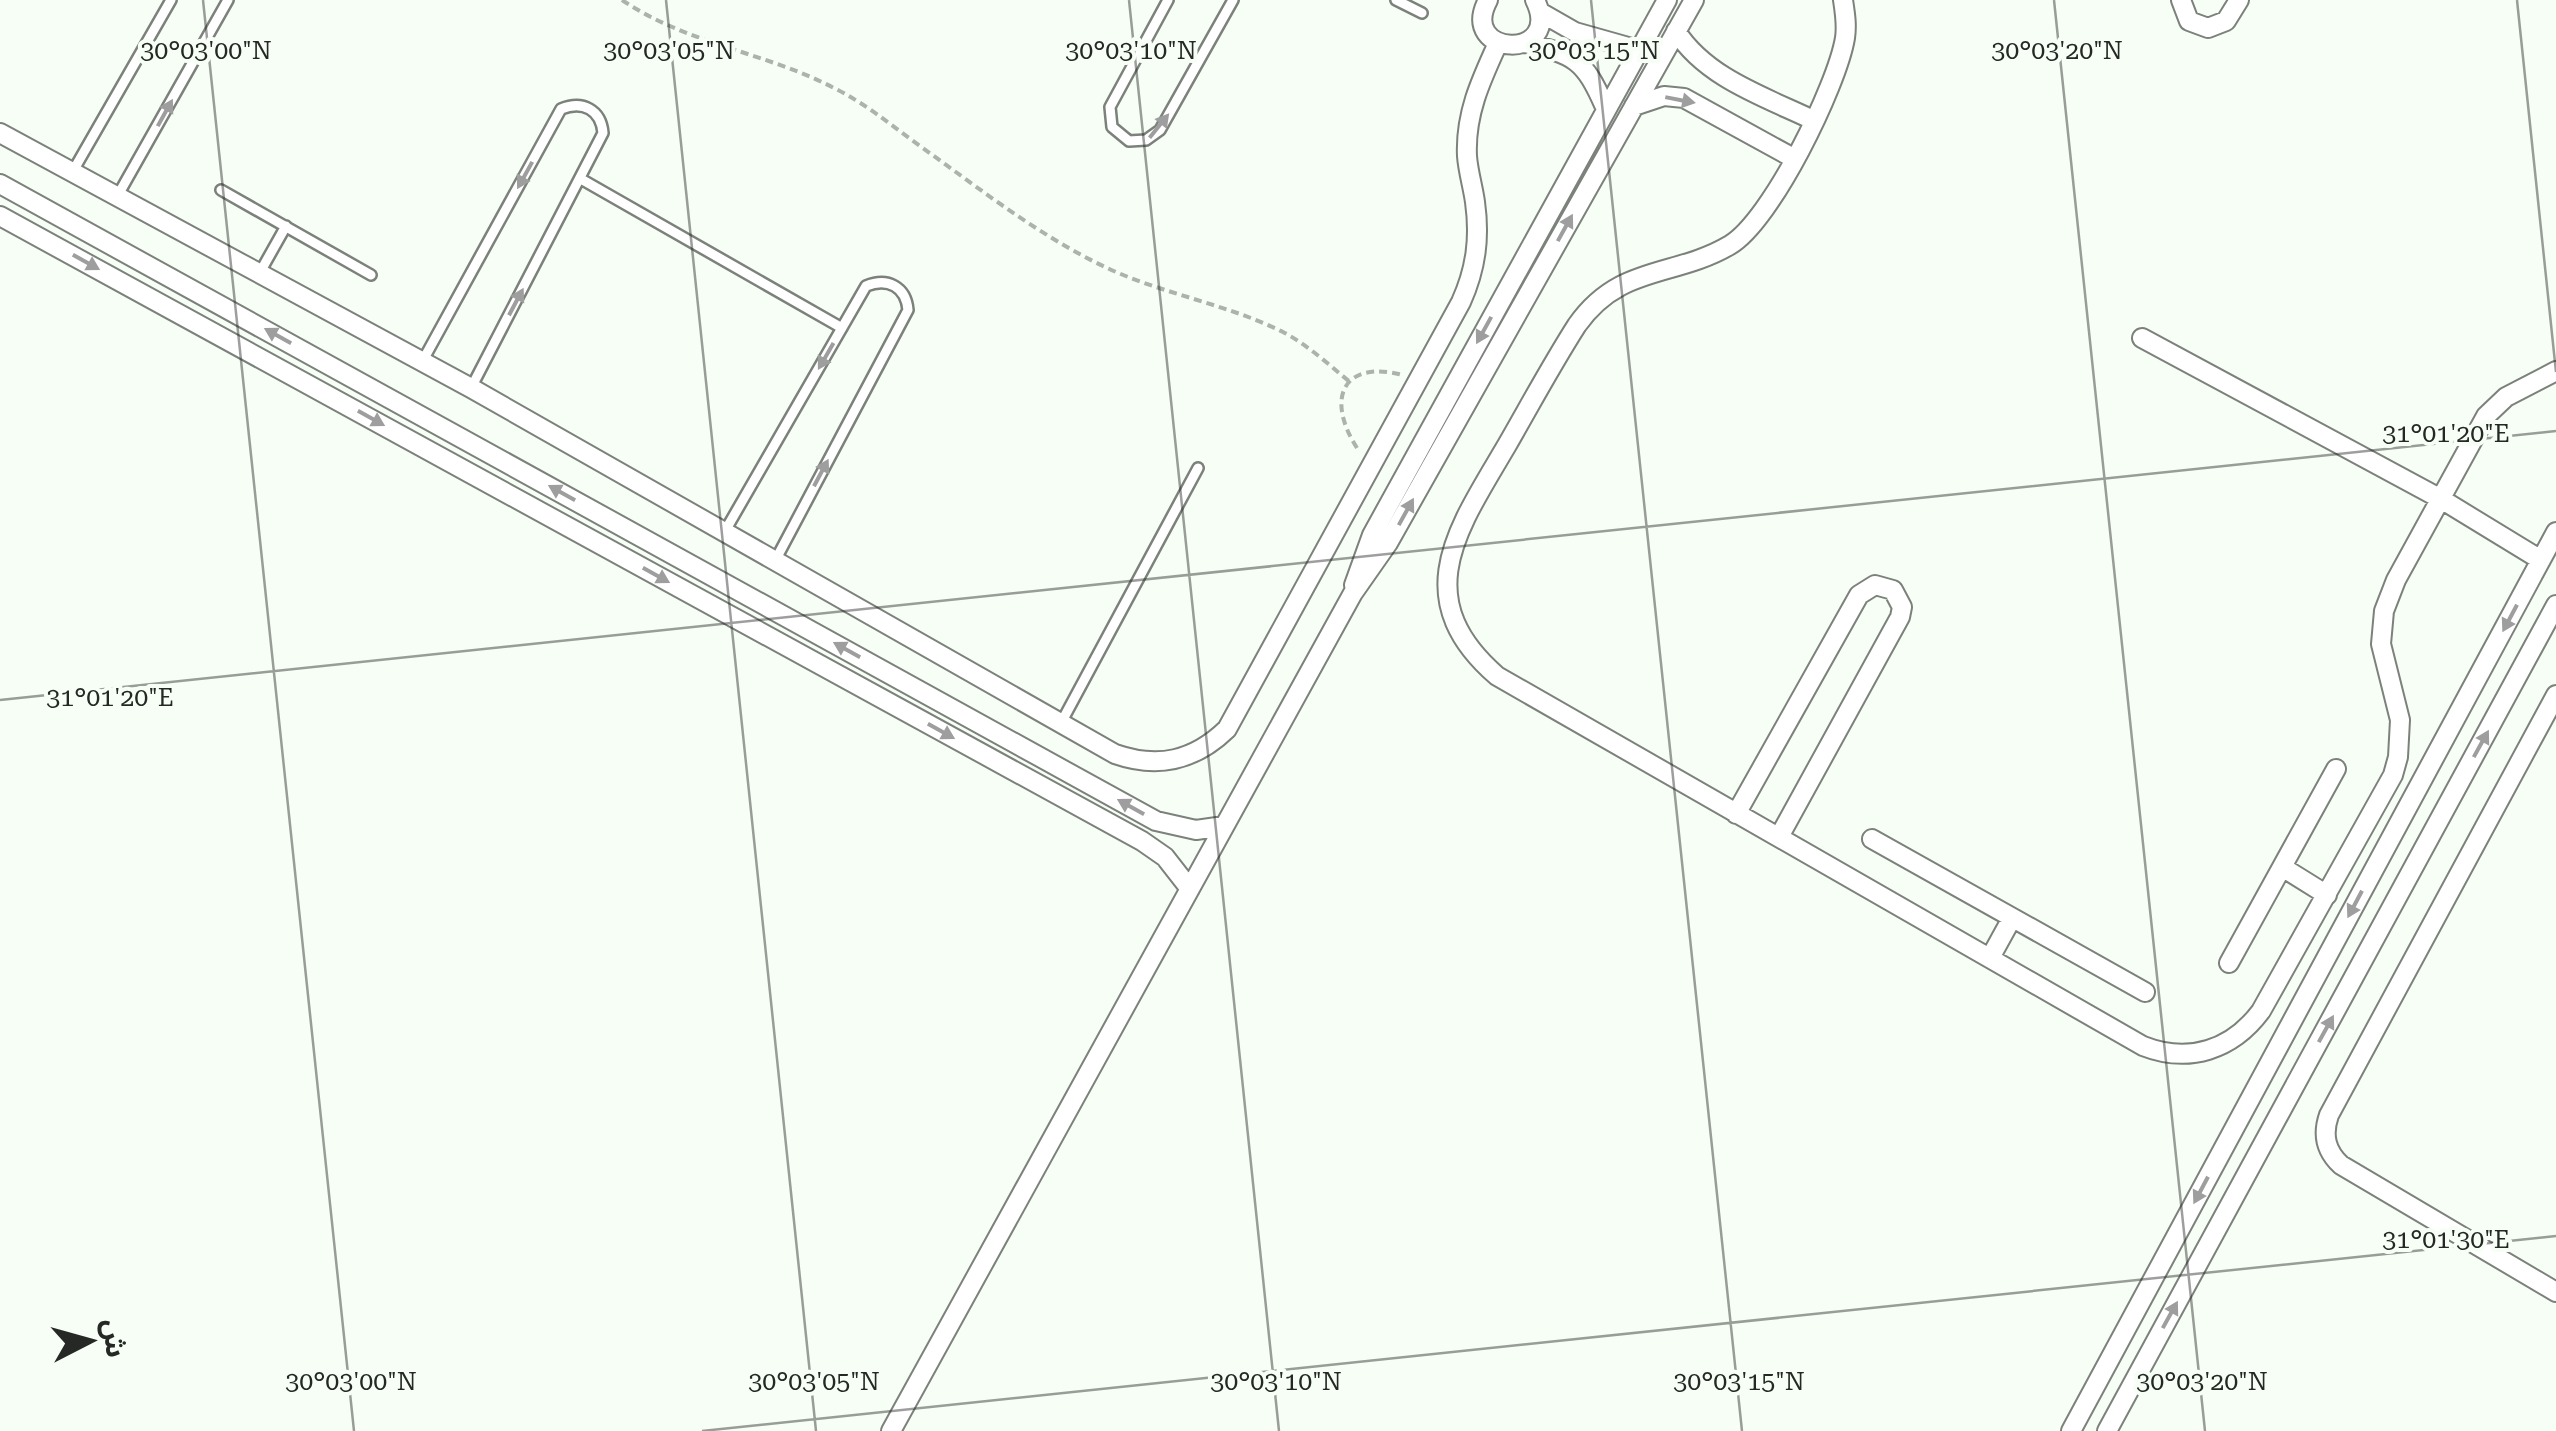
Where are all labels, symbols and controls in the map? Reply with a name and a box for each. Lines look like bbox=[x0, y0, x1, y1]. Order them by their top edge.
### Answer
text: 30°03'00"N bbox=[140, 36, 272, 65]
text: 30°03'05"N bbox=[603, 36, 735, 65]
text: 30°03'10"N bbox=[1065, 36, 1197, 65]
text: 30°03'15"N bbox=[1528, 36, 1660, 65]
text: 30°03'20"N bbox=[1991, 36, 2123, 65]
one-way arrow bbox=[1665, 92, 1696, 108]
one-way arrow bbox=[156, 98, 173, 127]
one-way arrow bbox=[1147, 113, 1169, 139]
one-way arrow bbox=[516, 161, 534, 189]
one-way arrow bbox=[1557, 214, 1574, 243]
one-way arrow bbox=[71, 254, 100, 271]
one-way arrow bbox=[507, 287, 524, 316]
one-way arrow bbox=[1475, 316, 1493, 344]
one-way arrow bbox=[263, 328, 292, 345]
one-way arrow bbox=[818, 342, 835, 370]
one-way arrow bbox=[356, 410, 385, 427]
text: 31°01'20"E bbox=[2382, 419, 2510, 448]
one-way arrow bbox=[813, 459, 830, 488]
one-way arrow bbox=[548, 485, 577, 502]
one-way arrow bbox=[1397, 497, 1414, 526]
one-way arrow bbox=[641, 566, 670, 583]
one-way arrow bbox=[2501, 604, 2518, 633]
one-way arrow bbox=[833, 642, 861, 659]
text: 31°01'20"E bbox=[46, 683, 174, 712]
one-way arrow bbox=[926, 722, 955, 739]
one-way arrow bbox=[2472, 729, 2489, 758]
one-way arrow bbox=[1117, 799, 1146, 816]
one-way arrow bbox=[2347, 890, 2364, 919]
one-way arrow bbox=[2316, 1015, 2334, 1043]
one-way arrow bbox=[2192, 1176, 2210, 1204]
text: 31°01'30"E bbox=[2382, 1225, 2510, 1254]
north arrow bbox=[40, 1291, 140, 1391]
one-way arrow bbox=[2162, 1300, 2179, 1329]
text: ش bbox=[96, 1318, 133, 1359]
text: 30°03'00"N bbox=[285, 1367, 417, 1396]
text: 30°03'05"N bbox=[748, 1367, 880, 1396]
text: 30°03'10"N bbox=[1210, 1367, 1342, 1396]
text: 30°03'15"N bbox=[1673, 1367, 1805, 1396]
text: 30°03'20"N bbox=[2136, 1367, 2268, 1396]

